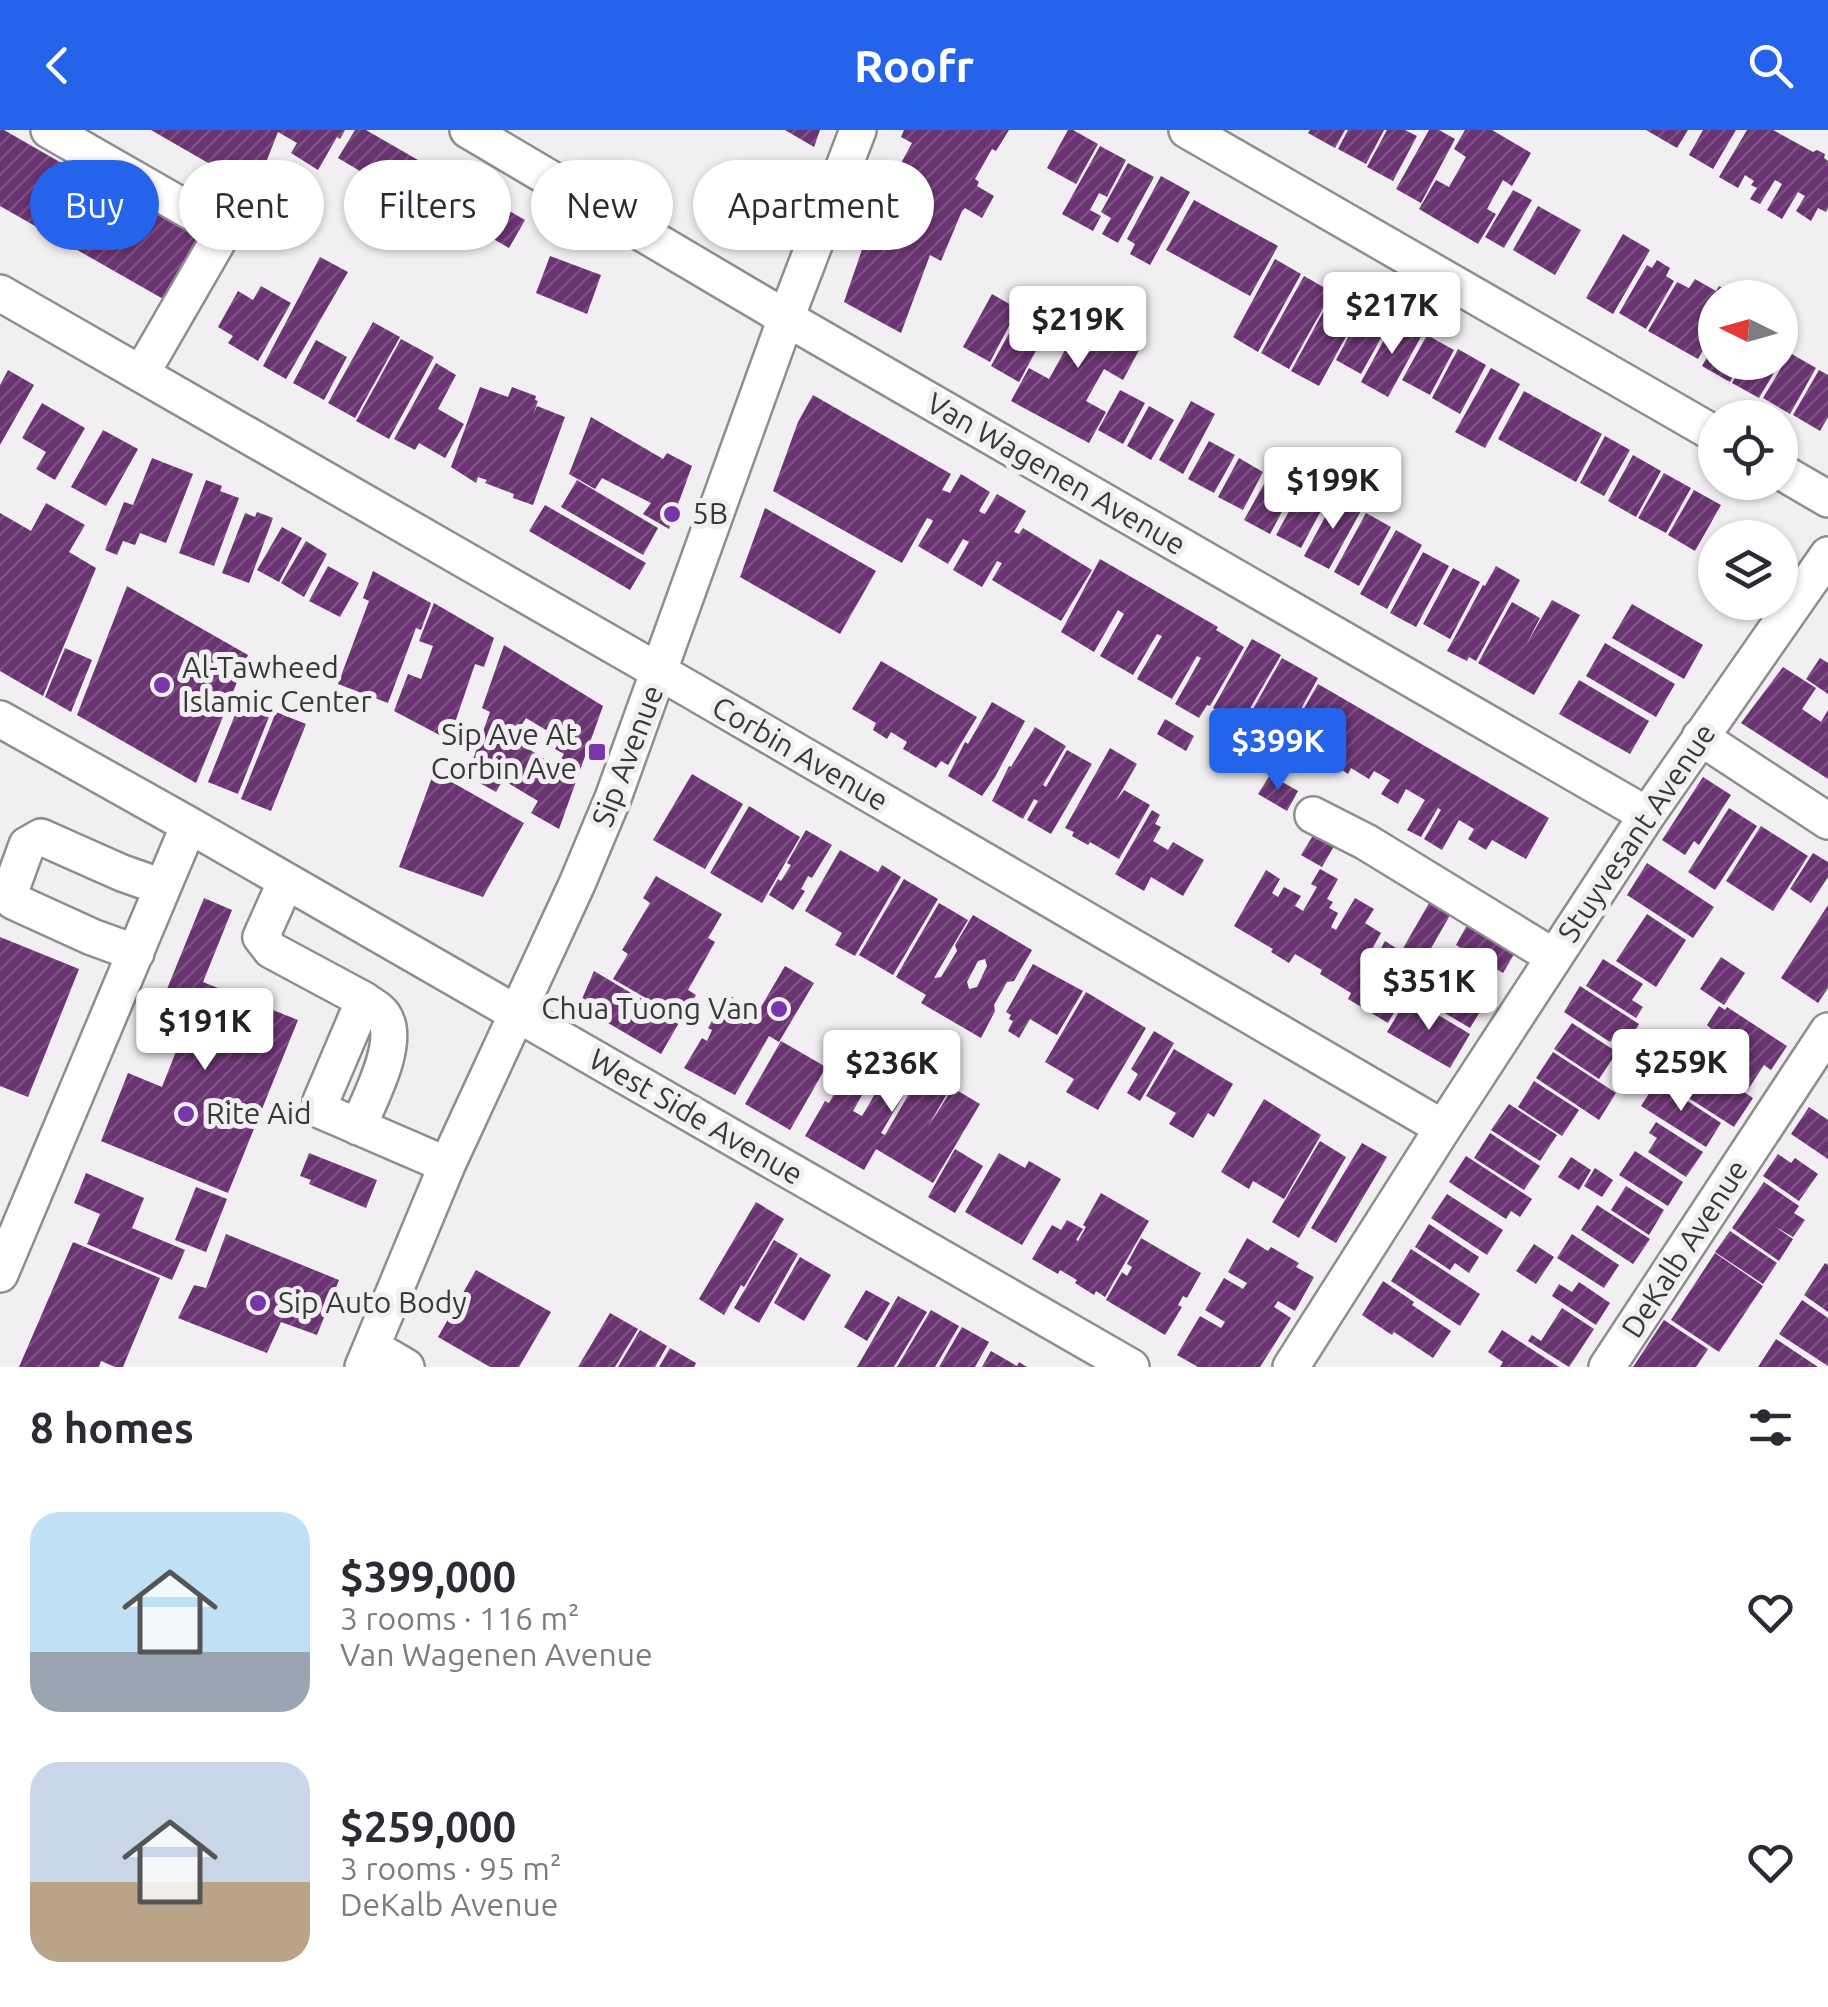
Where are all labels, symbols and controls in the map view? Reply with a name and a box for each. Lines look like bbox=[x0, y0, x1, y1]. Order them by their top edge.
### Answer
icon: back bbox=[30, 38, 85, 93]
icon: search bbox=[1743, 38, 1798, 93]
text: Roofr bbox=[854, 40, 974, 91]
chip: Buy bbox=[30, 160, 159, 250]
chip: Rent bbox=[179, 160, 324, 250]
chip: Filters bbox=[344, 160, 511, 250]
chip: New bbox=[531, 160, 673, 250]
chip: Apartment bbox=[693, 160, 934, 250]
pin: $217K bbox=[1322, 272, 1462, 357]
north arrow bbox=[1698, 280, 1798, 380]
map controls bbox=[1698, 280, 1798, 620]
pin: $219K bbox=[1008, 286, 1148, 371]
text: $217K bbox=[1345, 286, 1439, 322]
text: $219K bbox=[1031, 300, 1125, 336]
street label: Van Wagenen Avenue bbox=[921, 385, 1192, 561]
button: locate bbox=[1698, 400, 1798, 500]
pin: $199K bbox=[1263, 447, 1403, 532]
text: $199K bbox=[1286, 461, 1380, 497]
place label: 5B bbox=[692, 496, 728, 530]
marker: 5B bbox=[661, 503, 683, 525]
button: layers bbox=[1698, 520, 1798, 620]
place label: Al-Tawheed Islamic Center bbox=[182, 650, 372, 718]
marker: Al-Tawheed Islamic Center bbox=[151, 674, 173, 696]
street label: Sip Avenue bbox=[585, 680, 670, 831]
street label: Corbin Avenue bbox=[707, 689, 894, 817]
pin: $399K bbox=[1208, 708, 1348, 793]
place label: Sip Ave At Corbin Ave bbox=[431, 717, 577, 785]
street label: Stuyvesant Avenue bbox=[1551, 717, 1722, 948]
text: $399K bbox=[1231, 722, 1325, 758]
marker: Sip Ave At Corbin Ave bbox=[586, 741, 608, 763]
pin: $351K bbox=[1359, 948, 1499, 1033]
text: $351K bbox=[1382, 962, 1476, 998]
pin: $191K bbox=[135, 988, 275, 1073]
place label: Chua Tuong Van bbox=[541, 991, 759, 1025]
marker: Chua Tuong Van bbox=[768, 998, 790, 1020]
text: $191K bbox=[158, 1002, 252, 1038]
pin: $259K bbox=[1611, 1029, 1751, 1114]
pin: $236K bbox=[822, 1030, 962, 1115]
street label: West Side Avenue bbox=[584, 1041, 809, 1191]
text: $259K bbox=[1634, 1043, 1728, 1079]
text: $236K bbox=[845, 1044, 939, 1080]
place label: Rite Aid bbox=[206, 1096, 312, 1130]
marker: Rite Aid bbox=[175, 1103, 197, 1125]
street label: DeKalb Avenue bbox=[1614, 1153, 1754, 1344]
place label: Sip Auto Body bbox=[278, 1285, 467, 1319]
marker: Sip Auto Body bbox=[247, 1292, 269, 1314]
icon: filters bbox=[1743, 1400, 1798, 1455]
text: 8 homes bbox=[30, 1404, 194, 1451]
icon: home bbox=[110, 1552, 230, 1672]
text: $399,000 bbox=[340, 1553, 516, 1600]
icon: heart bbox=[1743, 1585, 1798, 1640]
text: 3 rooms · 116 m² bbox=[340, 1600, 580, 1636]
text: Van Wagenen Avenue bbox=[340, 1636, 653, 1672]
icon: home bbox=[110, 1802, 230, 1922]
text: $259,000 bbox=[340, 1803, 516, 1850]
icon: heart bbox=[1743, 1835, 1798, 1890]
text: 3 rooms · 95 m² bbox=[340, 1850, 561, 1886]
text: DeKalb Avenue bbox=[340, 1886, 558, 1922]

